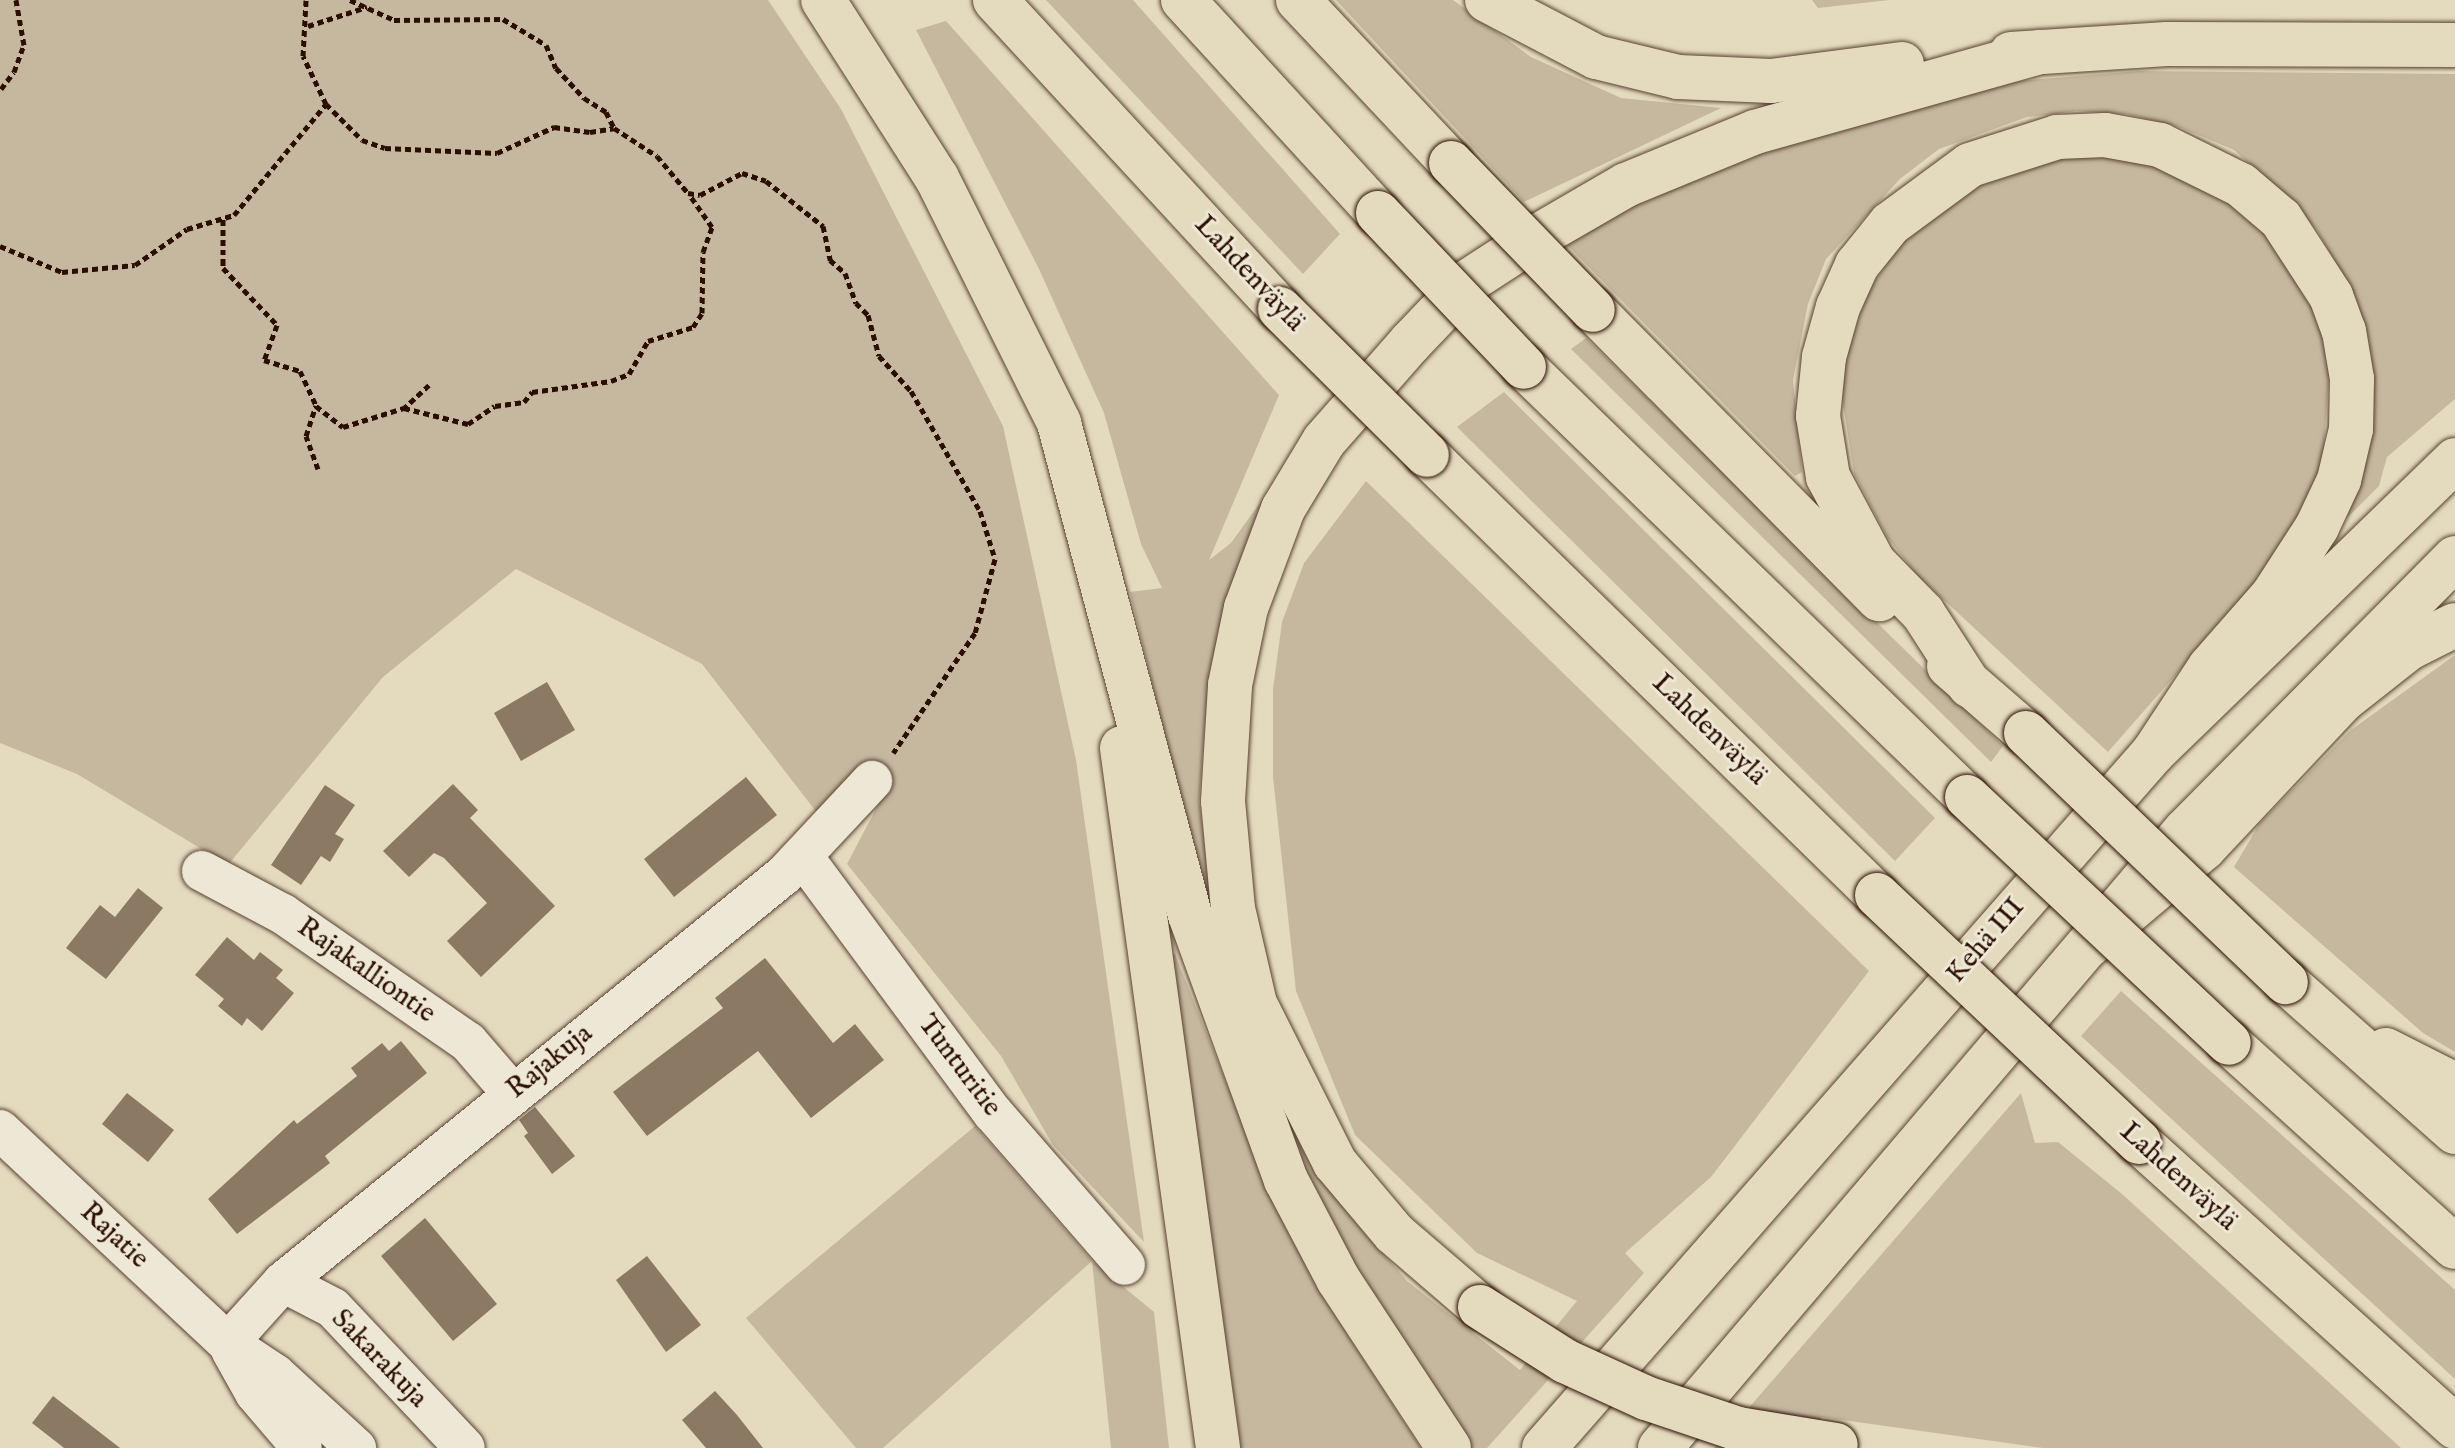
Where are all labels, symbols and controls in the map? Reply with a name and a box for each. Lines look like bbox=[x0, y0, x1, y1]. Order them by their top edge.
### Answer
street label: Lahdenväylä bbox=[1187, 209, 1311, 339]
street label: Lahdenväylä bbox=[1645, 667, 1773, 793]
street label: Kehä III bbox=[1940, 891, 2032, 991]
street label: Rajakalliontie bbox=[290, 911, 442, 1031]
street label: Tunturitie bbox=[910, 1008, 1008, 1124]
street label: Rajakuja bbox=[500, 1017, 600, 1107]
street label: Lahdenväylä bbox=[2112, 1115, 2244, 1239]
street label: Rajatie bbox=[73, 1196, 155, 1276]
street label: Sakarakuja bbox=[324, 1303, 434, 1415]

